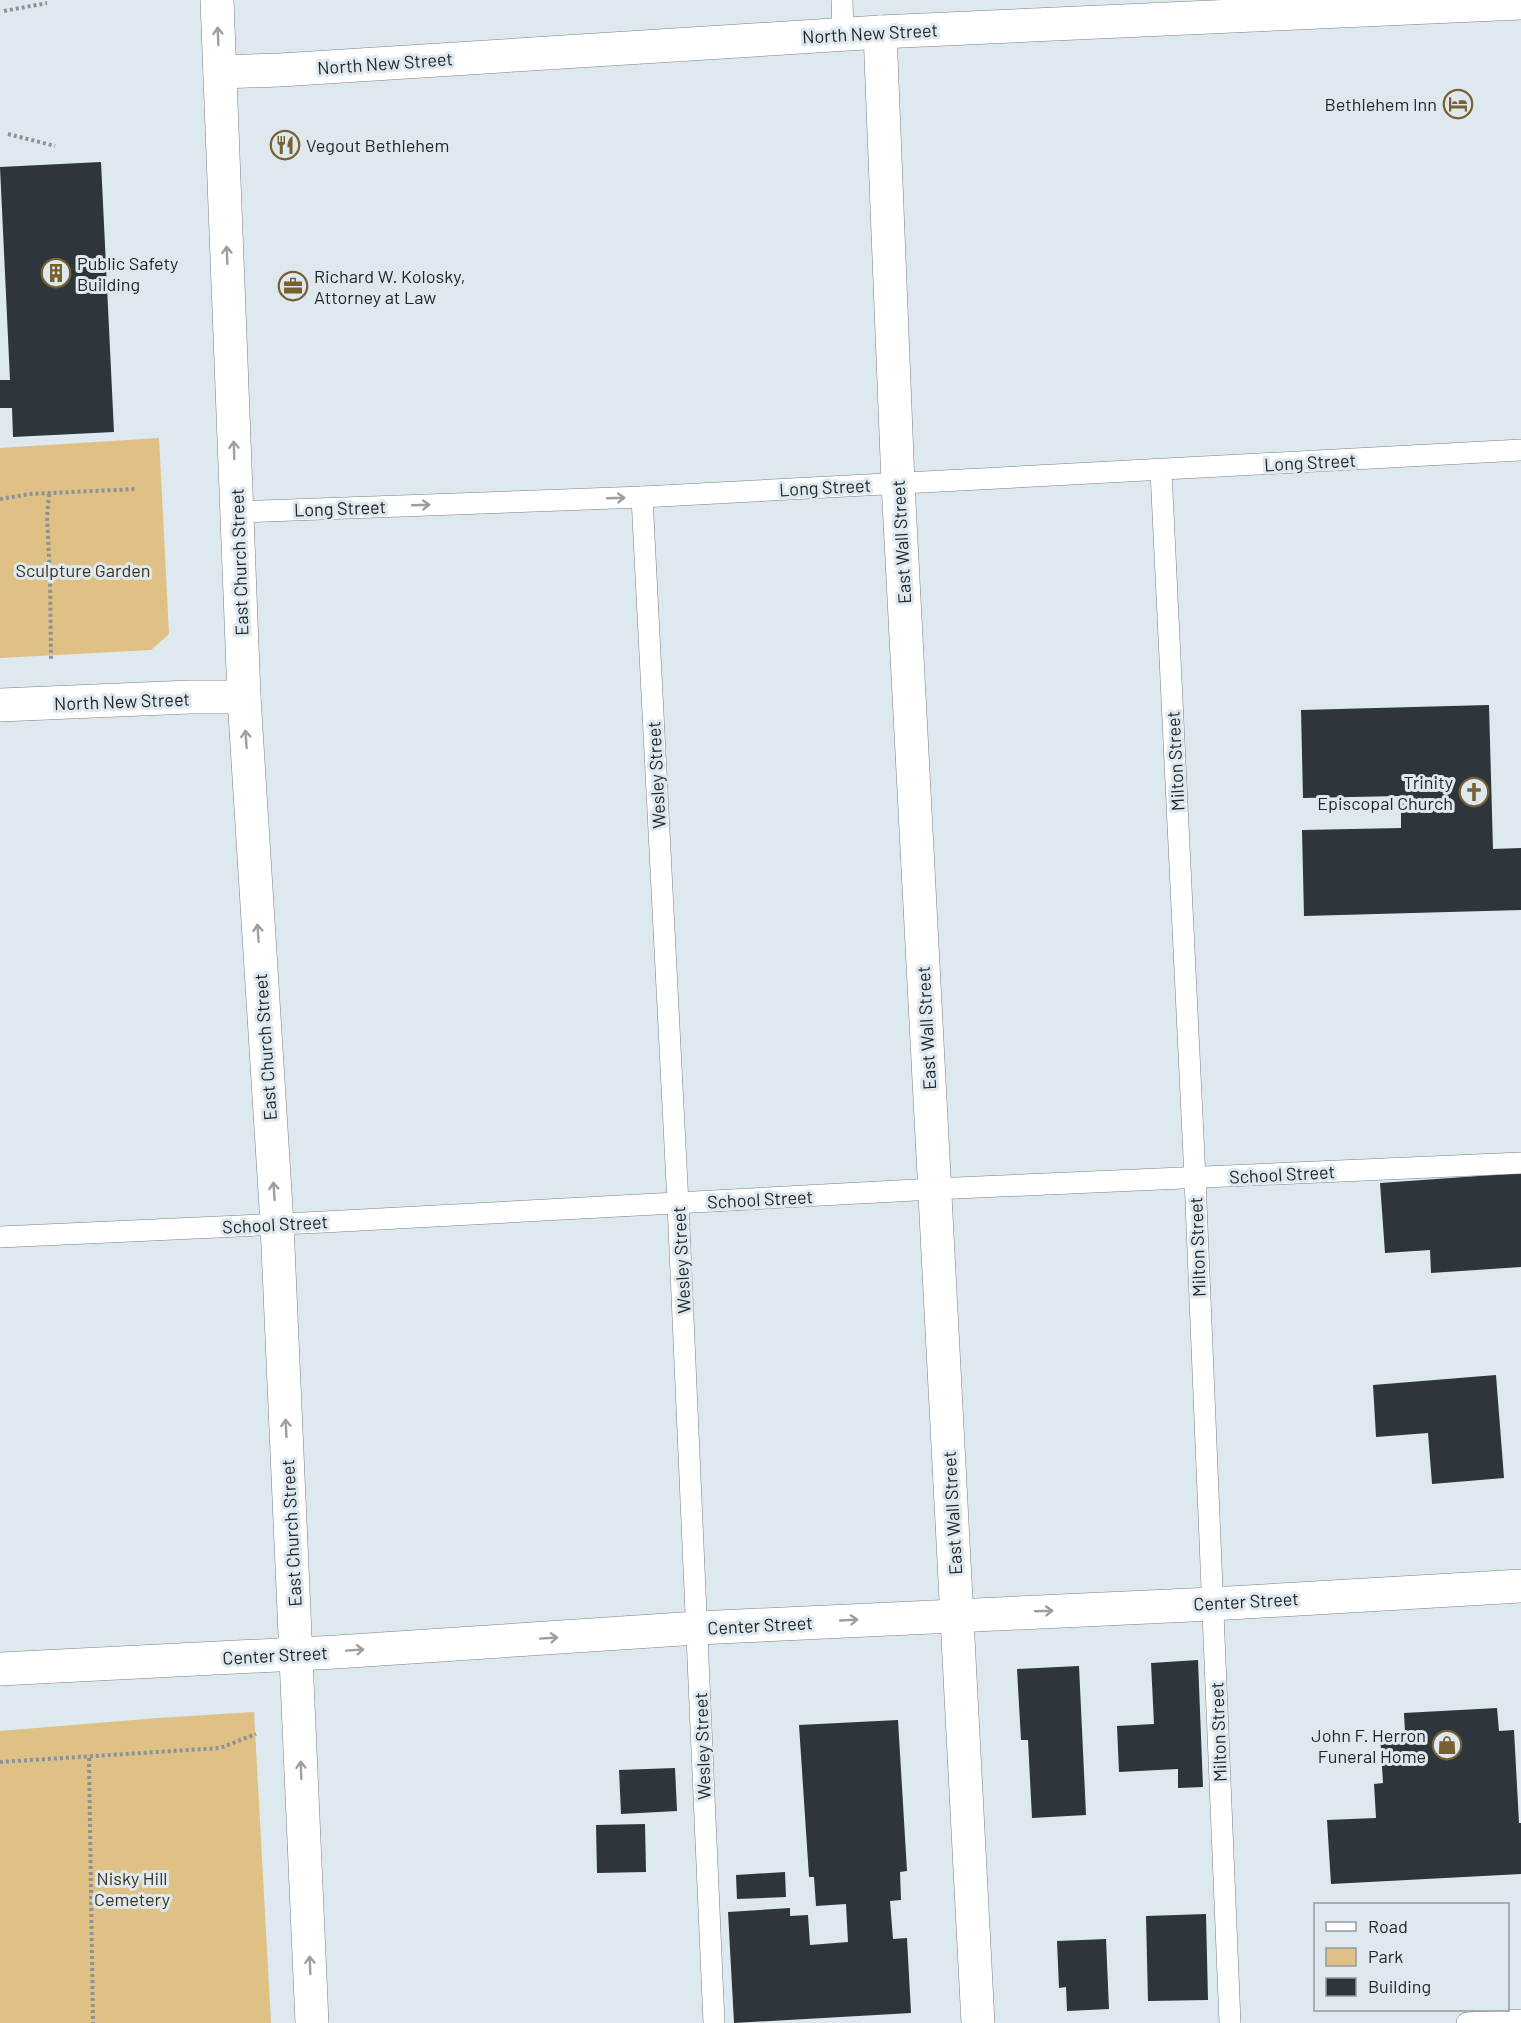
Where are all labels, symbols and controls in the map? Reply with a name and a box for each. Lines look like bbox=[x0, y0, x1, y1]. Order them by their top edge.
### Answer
street label: North New Street bbox=[802, 18, 938, 48]
one-way arrow bbox=[213, 26, 224, 46]
street label: North New Street bbox=[316, 47, 454, 79]
hotel icon: Bethlehem Inn bbox=[1442, 88, 1474, 120]
place label: Bethlehem Inn bbox=[1325, 93, 1437, 115]
restaurant icon: Vegout Bethlehem bbox=[269, 129, 301, 161]
place label: Vegout Bethlehem bbox=[306, 134, 449, 156]
one-way arrow bbox=[221, 246, 232, 266]
place label: Public Safety Building bbox=[77, 252, 178, 295]
building icon: Public Safety Building bbox=[40, 257, 72, 289]
place label: Richard W. Kolosky, Attorney at Law bbox=[314, 265, 466, 308]
office icon: Richard W. Kolosky, Attorney at Law bbox=[277, 270, 309, 302]
one-way arrow bbox=[229, 440, 240, 460]
street label: Long Street bbox=[1263, 449, 1357, 475]
street label: Long Street bbox=[778, 474, 872, 500]
street label: East Wall Street bbox=[887, 479, 915, 605]
street label: East Church Street bbox=[225, 488, 253, 636]
one-way arrow bbox=[606, 493, 626, 504]
street label: Long Street bbox=[294, 495, 386, 521]
one-way arrow bbox=[411, 500, 431, 511]
park label: Sculpture Garden bbox=[15, 559, 151, 581]
street label: North New Street bbox=[54, 688, 190, 714]
street label: Milton Street bbox=[1161, 710, 1189, 812]
street label: Wesley Street bbox=[642, 721, 670, 829]
one-way arrow bbox=[241, 729, 252, 749]
place label: Trinity Episcopal Church bbox=[1317, 771, 1453, 814]
church icon: Trinity Episcopal Church bbox=[1458, 776, 1490, 808]
one-way arrow bbox=[253, 924, 264, 944]
street label: East Wall Street bbox=[912, 965, 940, 1091]
street label: East Church Street bbox=[249, 973, 281, 1121]
street label: School Street bbox=[1229, 1160, 1335, 1188]
one-way arrow bbox=[269, 1181, 280, 1201]
street label: School Street bbox=[707, 1185, 813, 1213]
street label: Milton Street bbox=[1184, 1197, 1210, 1297]
street label: Wesley Street bbox=[667, 1206, 695, 1314]
street label: School Street bbox=[222, 1210, 328, 1238]
one-way arrow bbox=[281, 1418, 292, 1438]
street label: East Wall Street bbox=[938, 1450, 966, 1576]
street label: East Church Street bbox=[276, 1459, 306, 1607]
street label: Center Street bbox=[1193, 1587, 1299, 1615]
one-way arrow bbox=[1033, 1606, 1053, 1617]
street label: Center Street bbox=[707, 1611, 813, 1639]
one-way arrow bbox=[838, 1615, 858, 1626]
one-way arrow bbox=[539, 1632, 559, 1643]
street label: Center Street bbox=[222, 1641, 328, 1669]
one-way arrow bbox=[344, 1645, 364, 1656]
street label: Milton Street bbox=[1205, 1682, 1231, 1782]
street label: Wesley Street bbox=[689, 1692, 715, 1800]
place label: John F. Herron Funeral Home bbox=[1311, 1724, 1426, 1767]
shop icon: John F. Herron Funeral Home bbox=[1431, 1729, 1463, 1761]
one-way arrow bbox=[296, 1760, 307, 1780]
park label: Nisky Hill Cemetery bbox=[94, 1867, 170, 1910]
legend bbox=[1314, 1903, 1509, 2011]
text: Road bbox=[1368, 1915, 1408, 1937]
text: Park bbox=[1368, 1945, 1403, 1967]
one-way arrow bbox=[304, 1955, 315, 1975]
text: Building bbox=[1368, 1975, 1431, 1997]

